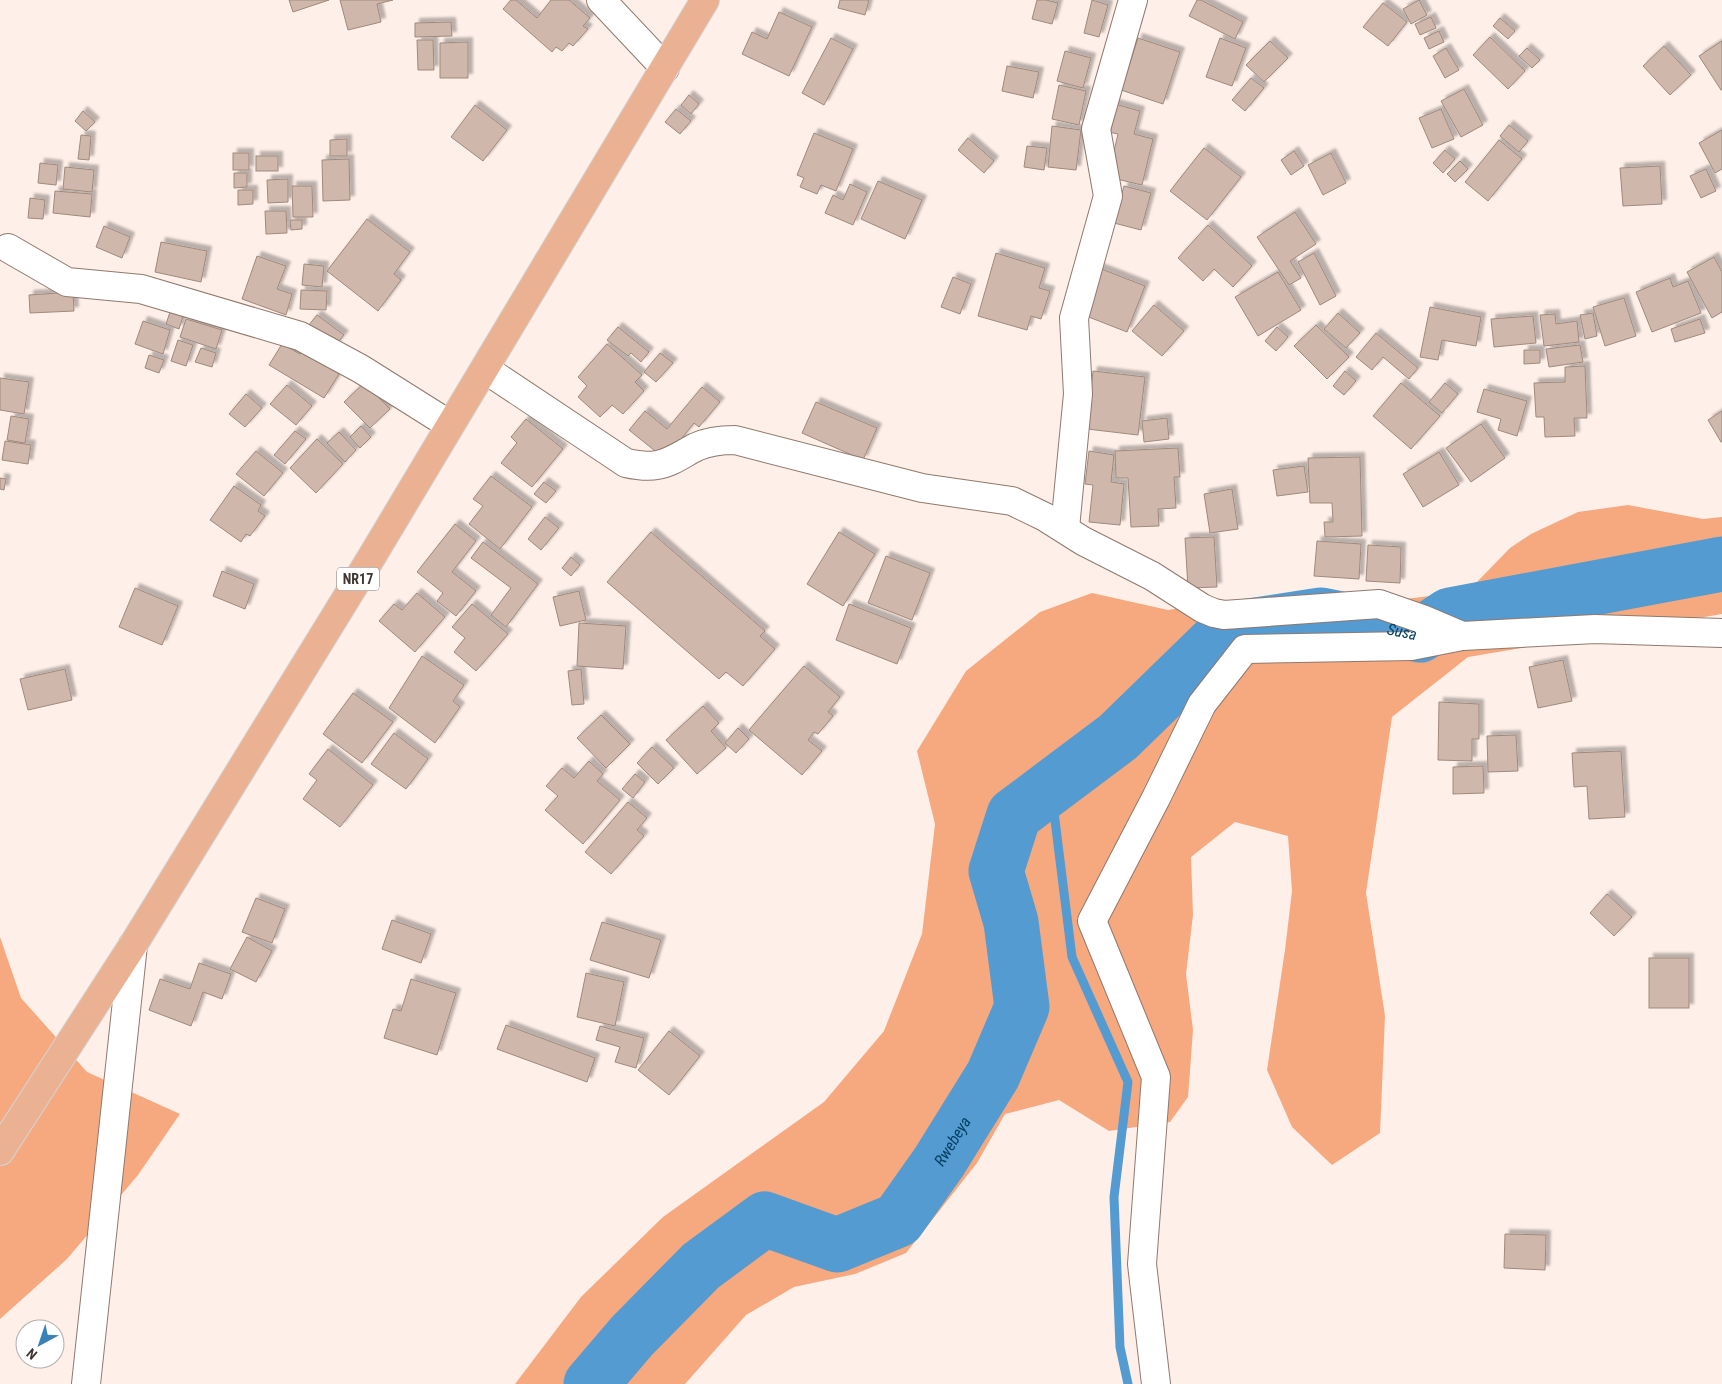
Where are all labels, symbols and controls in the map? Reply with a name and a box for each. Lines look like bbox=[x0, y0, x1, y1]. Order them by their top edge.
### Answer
road number: NR17 bbox=[337, 568, 379, 590]
water label: Susa bbox=[1385, 620, 1419, 644]
water label: Rwebeya bbox=[930, 1113, 975, 1169]
north arrow bbox=[15, 1319, 65, 1369]
text: N bbox=[23, 1345, 40, 1363]

